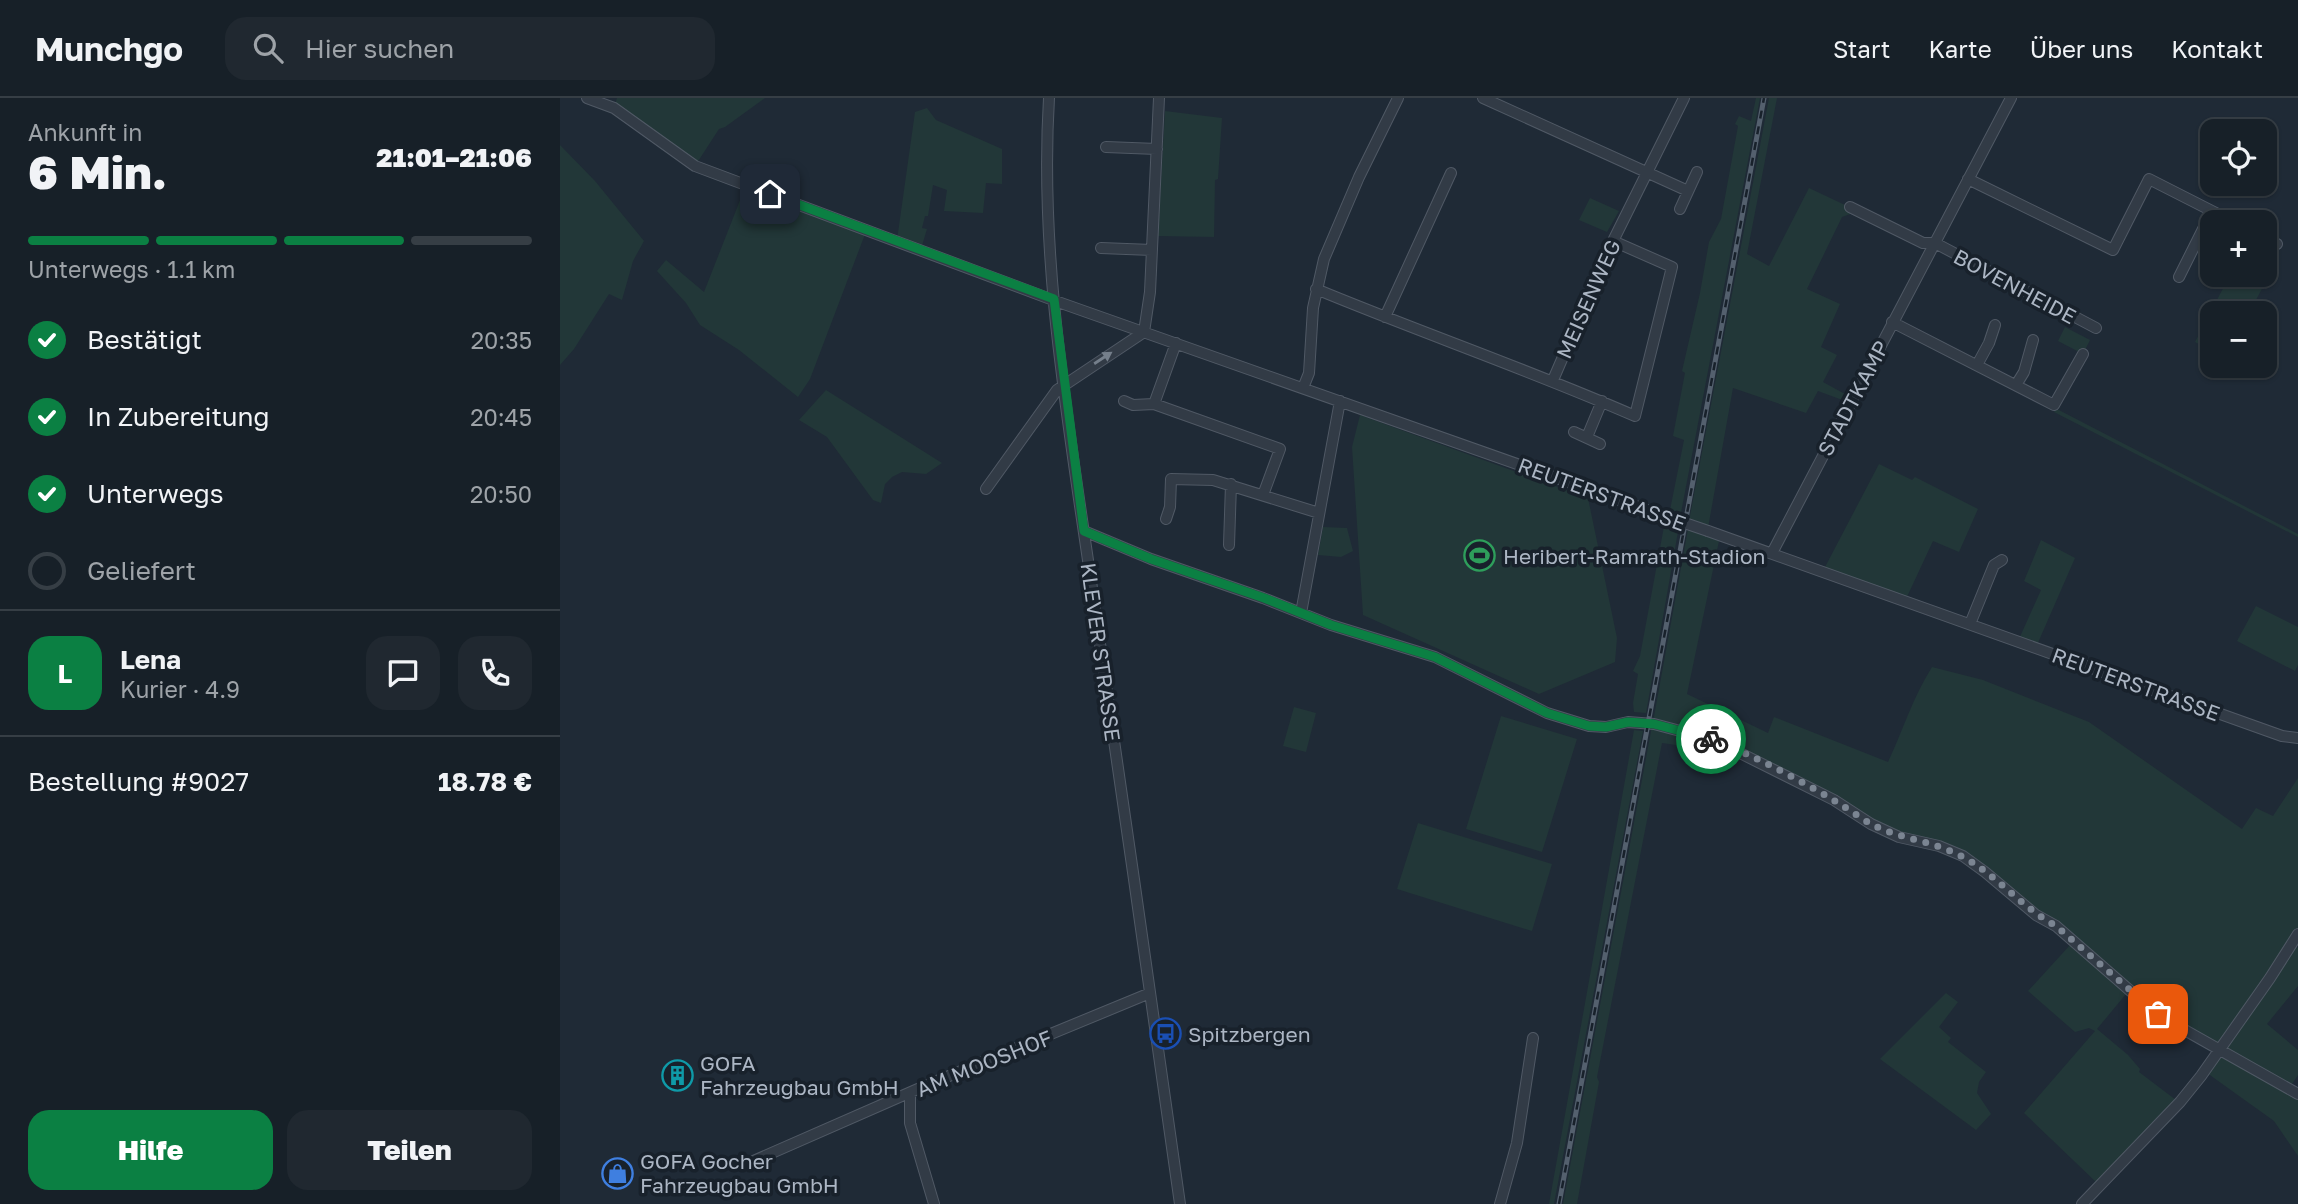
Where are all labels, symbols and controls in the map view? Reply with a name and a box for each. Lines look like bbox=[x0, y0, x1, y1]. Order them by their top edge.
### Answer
search box bbox=[225, 17, 715, 80]
text: Munchgo bbox=[35, 29, 183, 68]
icon: search bbox=[249, 29, 287, 67]
text: Hier suchen bbox=[305, 33, 454, 64]
text: Start bbox=[1833, 34, 1890, 63]
text: Karte bbox=[1928, 34, 1992, 63]
text: Über uns bbox=[2030, 34, 2133, 63]
text: Kontakt bbox=[2171, 34, 2263, 63]
text: Ankunft in bbox=[28, 118, 143, 146]
map controls bbox=[2200, 119, 2277, 378]
button: locate bbox=[2200, 119, 2277, 196]
text: 21:01–21:06 bbox=[376, 142, 532, 173]
text: 6 Min. bbox=[28, 144, 167, 199]
pin bbox=[740, 164, 800, 224]
icon: home bbox=[751, 175, 789, 213]
button: + bbox=[2200, 210, 2277, 287]
street label: MEISENWEG bbox=[1550, 236, 1626, 362]
street label: BOVENHEIDE bbox=[1949, 243, 2081, 329]
text: Unterwegs · 1.1 km bbox=[28, 255, 235, 283]
button: − bbox=[2200, 301, 2277, 378]
icon: check bbox=[28, 321, 66, 359]
text: Bestätigt bbox=[87, 324, 202, 355]
text: 20:35 bbox=[471, 326, 532, 354]
street label: STADTKAMP bbox=[1812, 336, 1894, 460]
one-way arrow bbox=[1094, 352, 1113, 365]
icon: check bbox=[28, 398, 66, 436]
text: In Zubereitung bbox=[87, 401, 270, 432]
text: 20:45 bbox=[470, 403, 532, 431]
street label: REUTERSTRASSE bbox=[1515, 452, 1689, 536]
icon: check bbox=[28, 475, 66, 513]
text: Unterwegs bbox=[87, 478, 224, 509]
text: 20:50 bbox=[470, 480, 532, 508]
sports icon: Heribert-Ramrath-Stadion bbox=[1463, 539, 1497, 573]
place label: Heribert-Ramrath-Stadion bbox=[1503, 543, 1765, 569]
text: Geliefert bbox=[87, 555, 196, 586]
street label: KLEVER STRASSE bbox=[1076, 561, 1126, 743]
button: chat bbox=[366, 636, 440, 710]
button: phone bbox=[458, 636, 532, 710]
street label: REUTERSTRASSE bbox=[2049, 642, 2223, 726]
text: Lena bbox=[120, 644, 181, 675]
text: L bbox=[58, 658, 72, 689]
text: Kurier · 4.9 bbox=[120, 675, 240, 703]
courier bbox=[1676, 704, 1746, 774]
icon: bike bbox=[1692, 720, 1730, 758]
text: Bestellung #9027 bbox=[28, 766, 249, 797]
text: 18.78 € bbox=[438, 766, 532, 797]
pin bbox=[2128, 984, 2188, 1044]
icon: bag bbox=[2139, 995, 2177, 1033]
bus stop icon: Spitzbergen bbox=[1148, 1017, 1182, 1051]
place label: Spitzbergen bbox=[1188, 1021, 1311, 1047]
street label: AM MOOSHOF bbox=[912, 1024, 1056, 1102]
place label: GOFA Fahrzeugbau GmbH bbox=[700, 1050, 899, 1100]
building icon: GOFA Fahrzeugbau GmbH bbox=[660, 1058, 694, 1092]
button: Hilfe bbox=[28, 1110, 273, 1190]
button: Teilen bbox=[287, 1110, 532, 1190]
place label: GOFA Gocher Fahrzeugbau GmbH bbox=[640, 1148, 839, 1198]
shop icon: GOFA Gocher Fahrzeugbau GmbH bbox=[600, 1156, 634, 1190]

